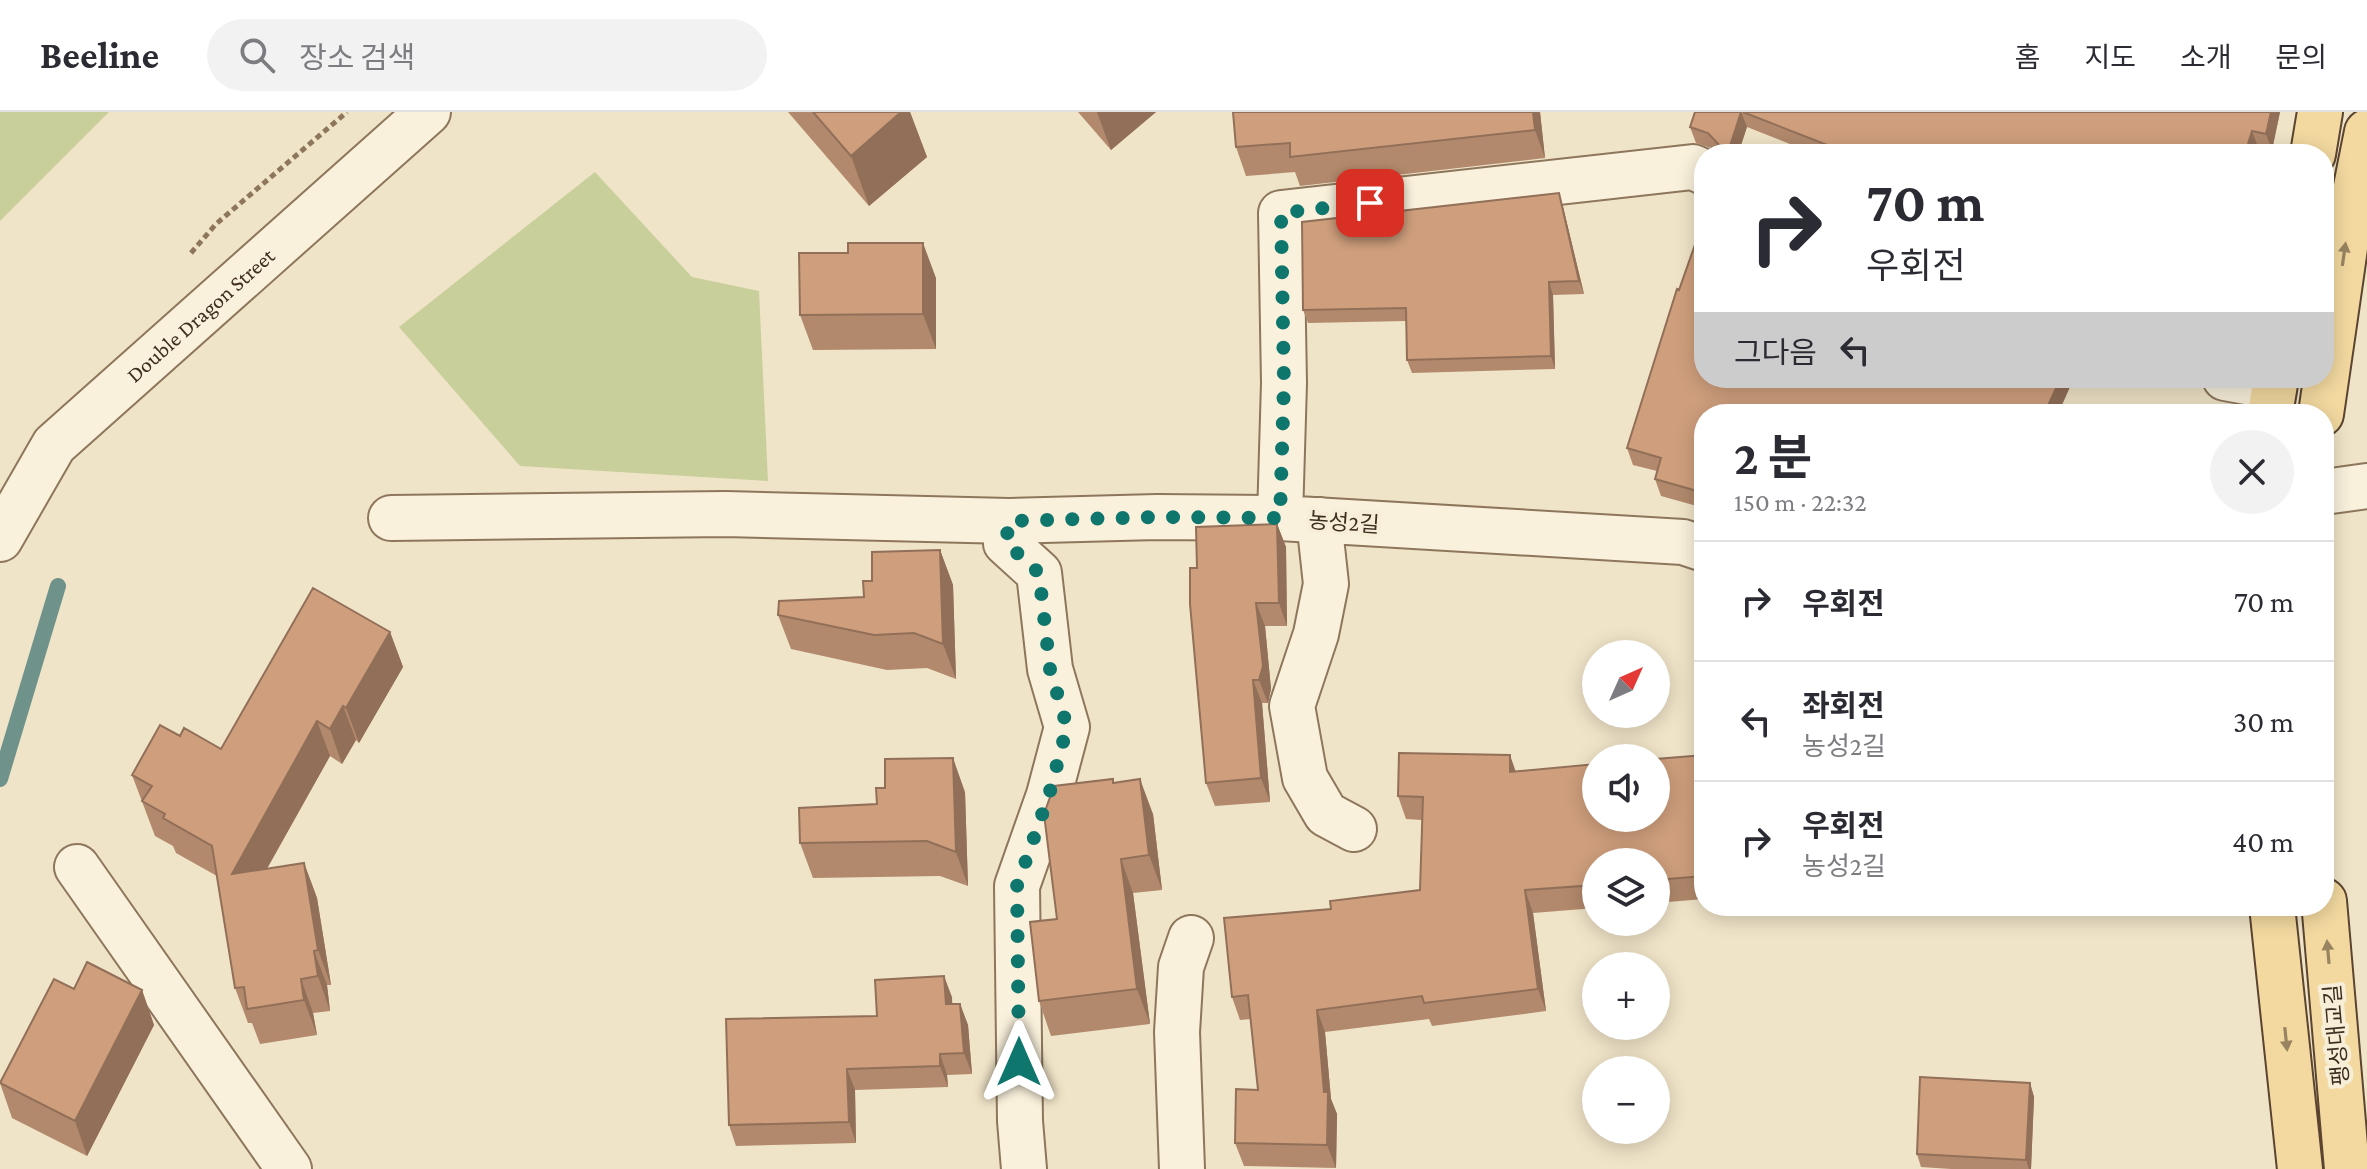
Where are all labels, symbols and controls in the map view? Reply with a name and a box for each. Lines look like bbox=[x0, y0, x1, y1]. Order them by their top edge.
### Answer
search box bbox=[207, 19, 767, 91]
icon: search bbox=[235, 33, 279, 77]
text: Beeline bbox=[40, 34, 159, 76]
text: 장소 검색 bbox=[299, 41, 415, 74]
text: 홈 bbox=[2015, 42, 2040, 73]
text: 지도 bbox=[2084, 42, 2136, 73]
text: 소개 bbox=[2180, 42, 2231, 73]
text: 문의 bbox=[2275, 42, 2327, 73]
pin bbox=[1336, 169, 1404, 237]
text: 70 m bbox=[1866, 171, 1985, 233]
icon: right bbox=[1734, 176, 1838, 280]
icon: arrive bbox=[1348, 181, 1392, 225]
one-way arrow bbox=[2338, 241, 2351, 266]
street label: Double Dragon Street bbox=[121, 243, 280, 388]
text: 우회전 bbox=[1866, 246, 1965, 286]
icon: left bbox=[1833, 328, 1877, 372]
text: 그다음 bbox=[1734, 336, 1817, 369]
button: close bbox=[2210, 430, 2294, 514]
text: 2 분 bbox=[1734, 431, 1812, 484]
text: 150 m · 22:32 bbox=[1734, 488, 1867, 517]
street label: 농성2길 bbox=[1308, 508, 1380, 537]
icon: right bbox=[1734, 579, 1778, 623]
text: 70 m bbox=[2234, 585, 2294, 618]
text: 우회전 bbox=[1802, 587, 1885, 620]
north arrow bbox=[1582, 640, 1670, 728]
map controls bbox=[1582, 640, 1670, 1144]
text: 좌회전 bbox=[1802, 689, 1885, 722]
icon: left bbox=[1734, 699, 1778, 743]
text: 30 m bbox=[2233, 705, 2294, 738]
text: 농성2길 bbox=[1802, 732, 1886, 761]
button: sound bbox=[1582, 744, 1670, 832]
text: 우회전 bbox=[1802, 809, 1885, 842]
icon: right bbox=[1734, 819, 1778, 863]
text: 40 m bbox=[2232, 825, 2294, 858]
button: layers bbox=[1582, 848, 1670, 936]
text: 농성2길 bbox=[1802, 852, 1886, 881]
one-way arrow bbox=[2322, 939, 2335, 964]
button: + bbox=[1582, 952, 1670, 1040]
street label: 팽성대교길 bbox=[2320, 983, 2353, 1086]
position arrow bbox=[977, 1020, 1061, 1104]
one-way arrow bbox=[2280, 1027, 2293, 1052]
button: − bbox=[1582, 1056, 1670, 1144]

